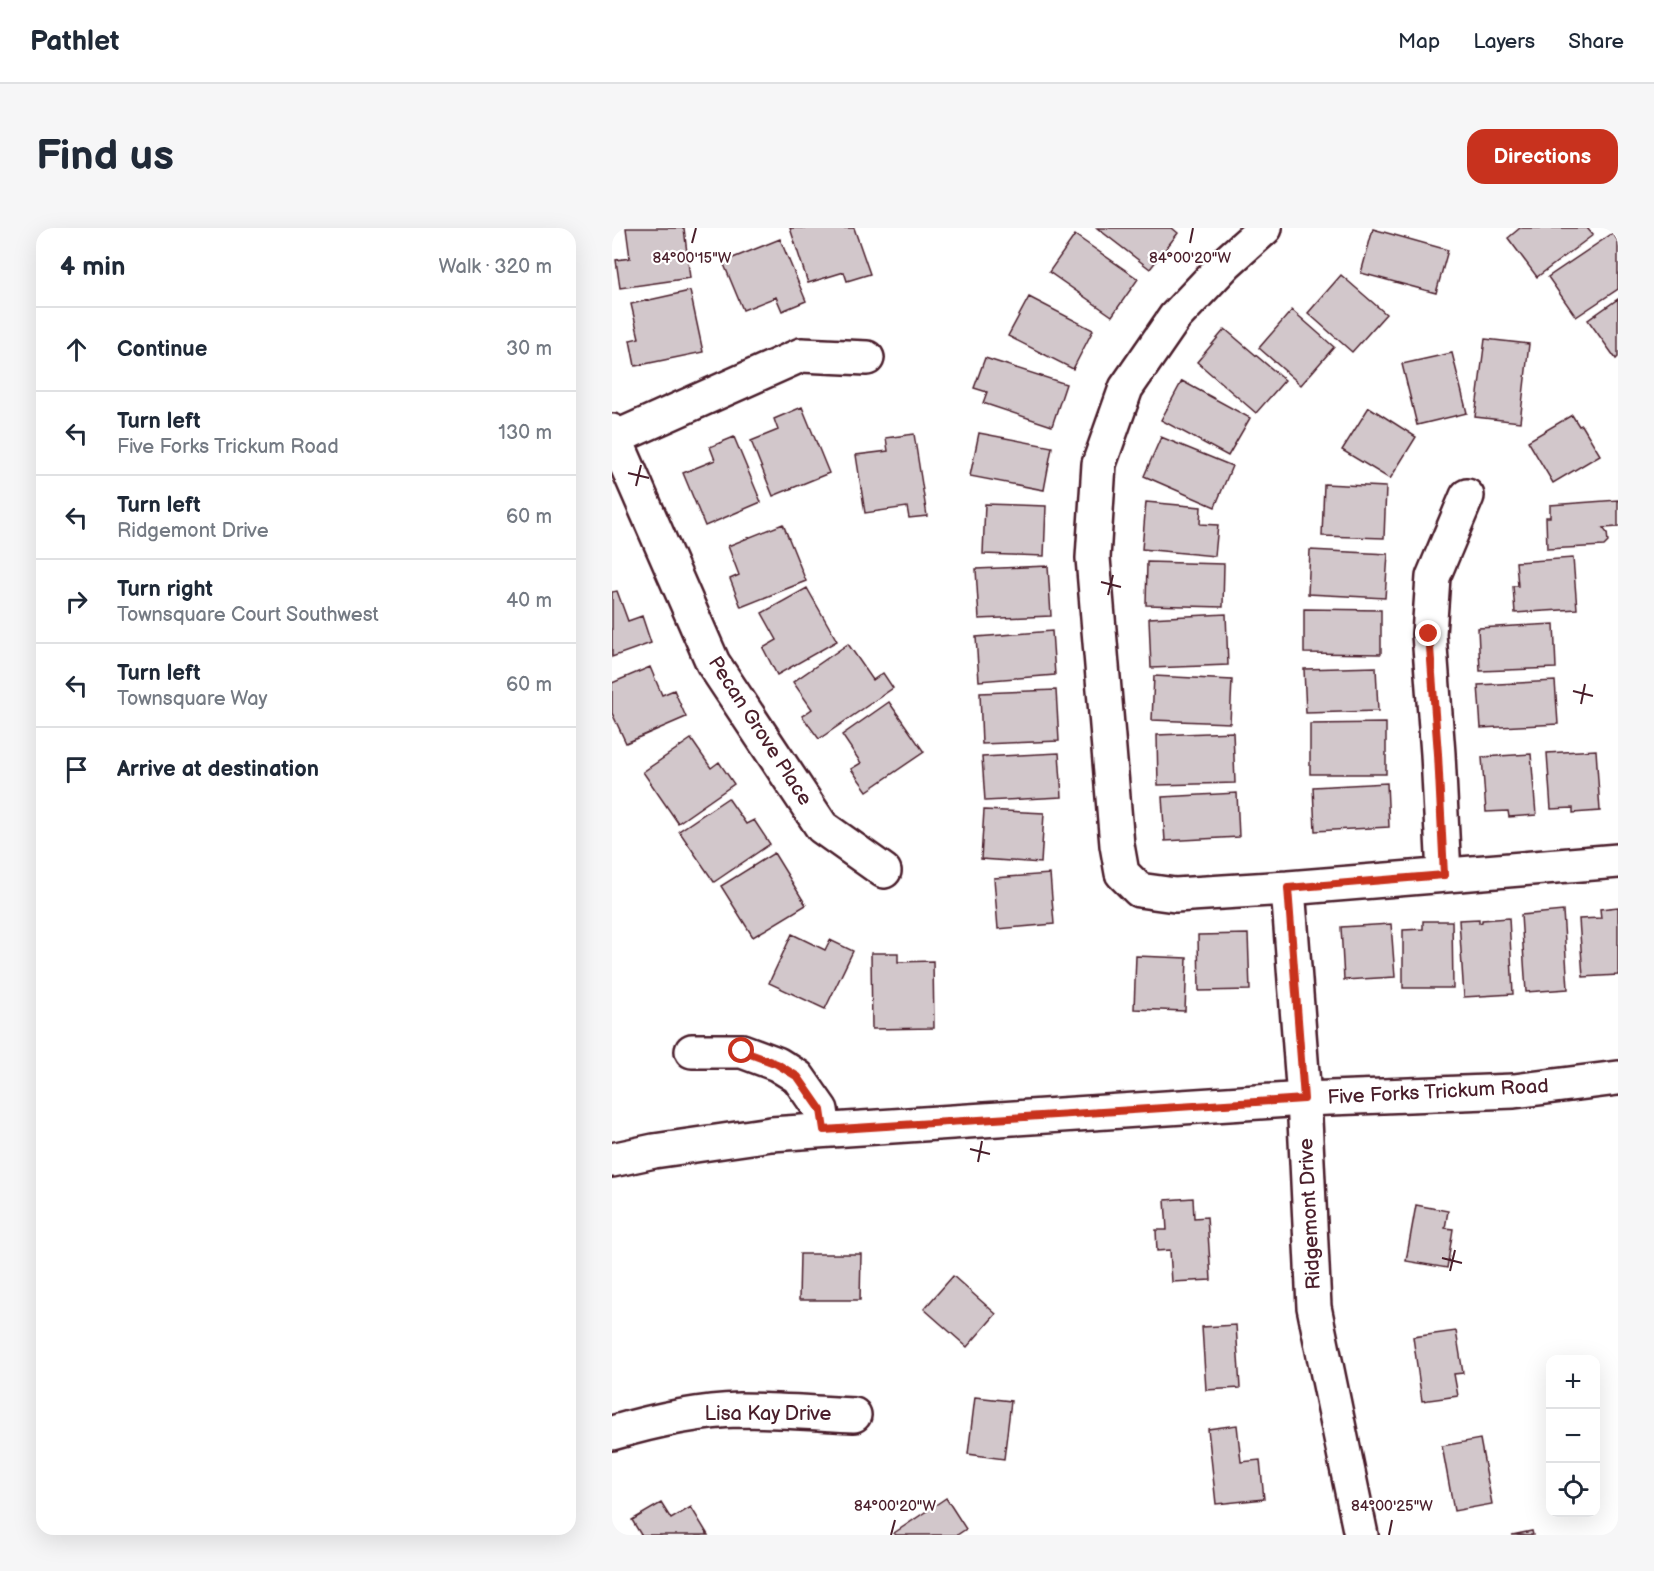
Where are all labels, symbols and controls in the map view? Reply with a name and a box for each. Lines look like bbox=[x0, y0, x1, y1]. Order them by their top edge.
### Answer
text: Pathlet bbox=[30, 25, 119, 58]
text: Map bbox=[1398, 29, 1440, 54]
text: Layers bbox=[1473, 29, 1535, 54]
text: Share bbox=[1568, 29, 1624, 54]
button: Directions bbox=[1467, 129, 1618, 184]
text: Find us bbox=[36, 131, 174, 182]
text: 84°00'15"W bbox=[653, 249, 732, 268]
text: 84°00'20"W bbox=[1149, 249, 1231, 268]
text: 4 min bbox=[60, 252, 125, 283]
text: Walk · 320 m bbox=[438, 255, 552, 279]
icon: ahead bbox=[60, 333, 93, 366]
text: Continue bbox=[117, 336, 207, 363]
text: 30 m bbox=[506, 337, 552, 361]
text: Turn left bbox=[117, 408, 201, 435]
icon: left bbox=[60, 417, 93, 450]
text: 130 m bbox=[498, 421, 552, 445]
text: Five Forks Trickum Road bbox=[117, 435, 339, 459]
text: Turn left bbox=[117, 492, 201, 519]
icon: left bbox=[60, 501, 93, 534]
text: 60 m bbox=[506, 505, 552, 529]
text: Ridgemont Drive bbox=[117, 519, 269, 543]
text: Turn right bbox=[117, 576, 213, 603]
icon: right bbox=[60, 585, 93, 618]
text: 40 m bbox=[506, 589, 552, 613]
text: Townsquare Court Southwest bbox=[117, 603, 379, 627]
route end bbox=[1415, 620, 1441, 646]
street label: Pecan Grove Place bbox=[703, 652, 817, 810]
text: Turn left bbox=[117, 660, 201, 687]
icon: left bbox=[60, 669, 93, 702]
text: 60 m bbox=[506, 673, 552, 697]
text: Townsquare Way bbox=[117, 687, 268, 711]
icon: arrive bbox=[60, 753, 93, 786]
text: Arrive at destination bbox=[117, 756, 319, 783]
route start bbox=[728, 1037, 754, 1063]
street label: Five Forks Trickum Road bbox=[1327, 1074, 1549, 1110]
street label: Ridgemont Drive bbox=[1294, 1138, 1326, 1290]
map controls bbox=[1546, 1355, 1600, 1517]
button: + bbox=[1546, 1355, 1600, 1409]
street label: Lisa Kay Drive bbox=[705, 1402, 832, 1426]
button: − bbox=[1546, 1409, 1600, 1463]
button: locate bbox=[1546, 1463, 1600, 1517]
text: 84°00'20"W bbox=[854, 1497, 936, 1516]
text: 84°00'25"W bbox=[1351, 1497, 1433, 1516]

